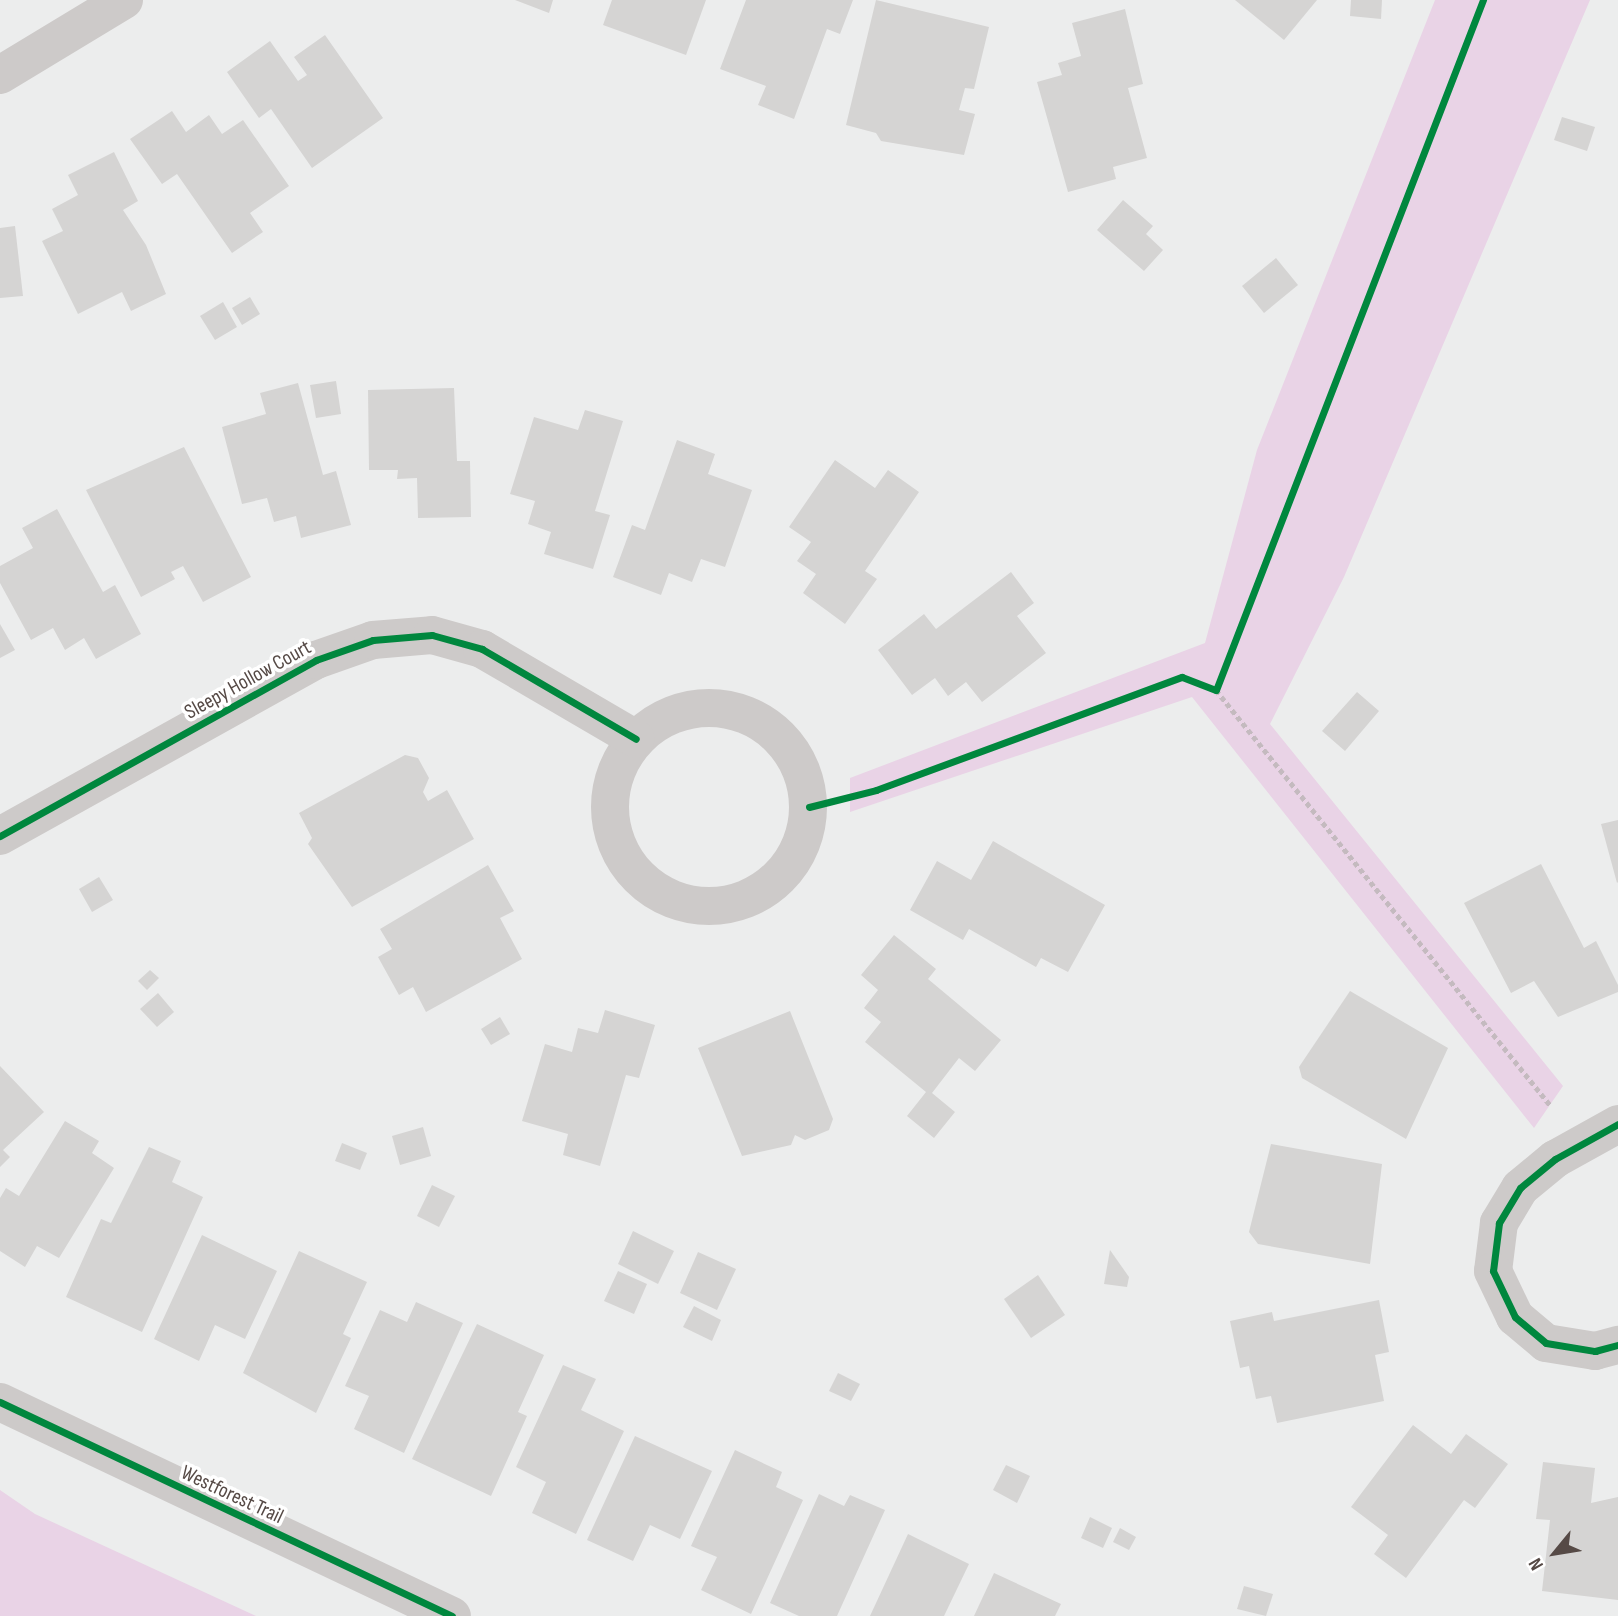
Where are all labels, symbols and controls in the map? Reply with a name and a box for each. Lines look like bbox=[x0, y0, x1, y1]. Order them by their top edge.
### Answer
street label: Sleepy Hollow Court bbox=[180, 635, 316, 725]
street label: Westforest Trail bbox=[177, 1460, 287, 1530]
north arrow bbox=[1520, 1518, 1590, 1588]
text: N bbox=[1524, 1554, 1549, 1574]

